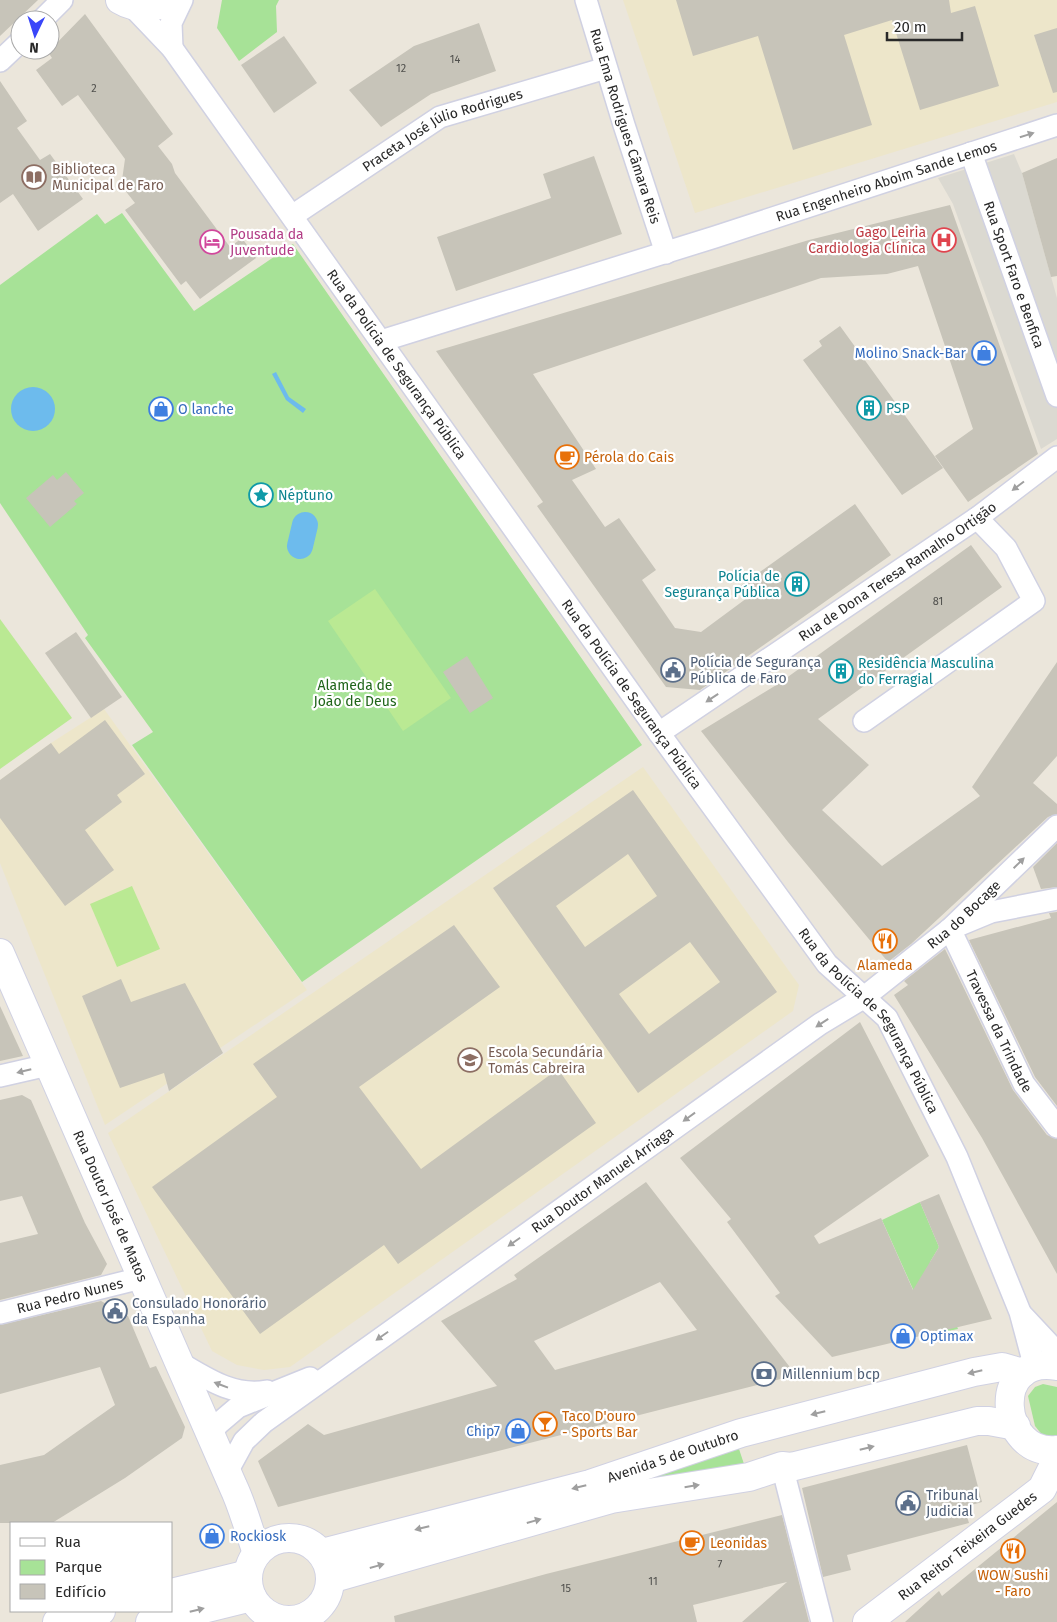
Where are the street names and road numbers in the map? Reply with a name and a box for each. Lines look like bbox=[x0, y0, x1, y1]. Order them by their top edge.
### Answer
street label: Rua Ema Rodrigues Câmara Reis bbox=[587, 26, 664, 226]
street label: Praceta José Júlio Rodrigues bbox=[359, 84, 525, 175]
street label: Rua Engenheiro Aboim Sande Lemos bbox=[774, 137, 999, 225]
street label: Rua Sport Faro e Benfica bbox=[980, 199, 1048, 350]
street label: Rua da Polícia de Segurança Pública bbox=[324, 266, 470, 463]
street label: Rua de Dona Teresa Ramalho Ortigão bbox=[795, 498, 1000, 645]
street label: Rua da Polícia de Segurança Pública bbox=[558, 596, 705, 792]
street label: Rua do Bocage bbox=[924, 877, 1004, 952]
street label: Rua da Polícia de Segurança Pública bbox=[795, 924, 942, 1116]
street label: Travessa da Trindade bbox=[962, 967, 1036, 1096]
street label: Rua Doutor Manuel Arriaga bbox=[528, 1123, 677, 1236]
street label: Rua Doutor José de Matos bbox=[70, 1128, 152, 1285]
street label: Rua Pedro Nunes bbox=[15, 1274, 125, 1317]
street label: Avenida 5 de Outubro bbox=[605, 1426, 741, 1486]
street label: Rua Reitor Teixeira Guedes bbox=[895, 1487, 1040, 1604]

